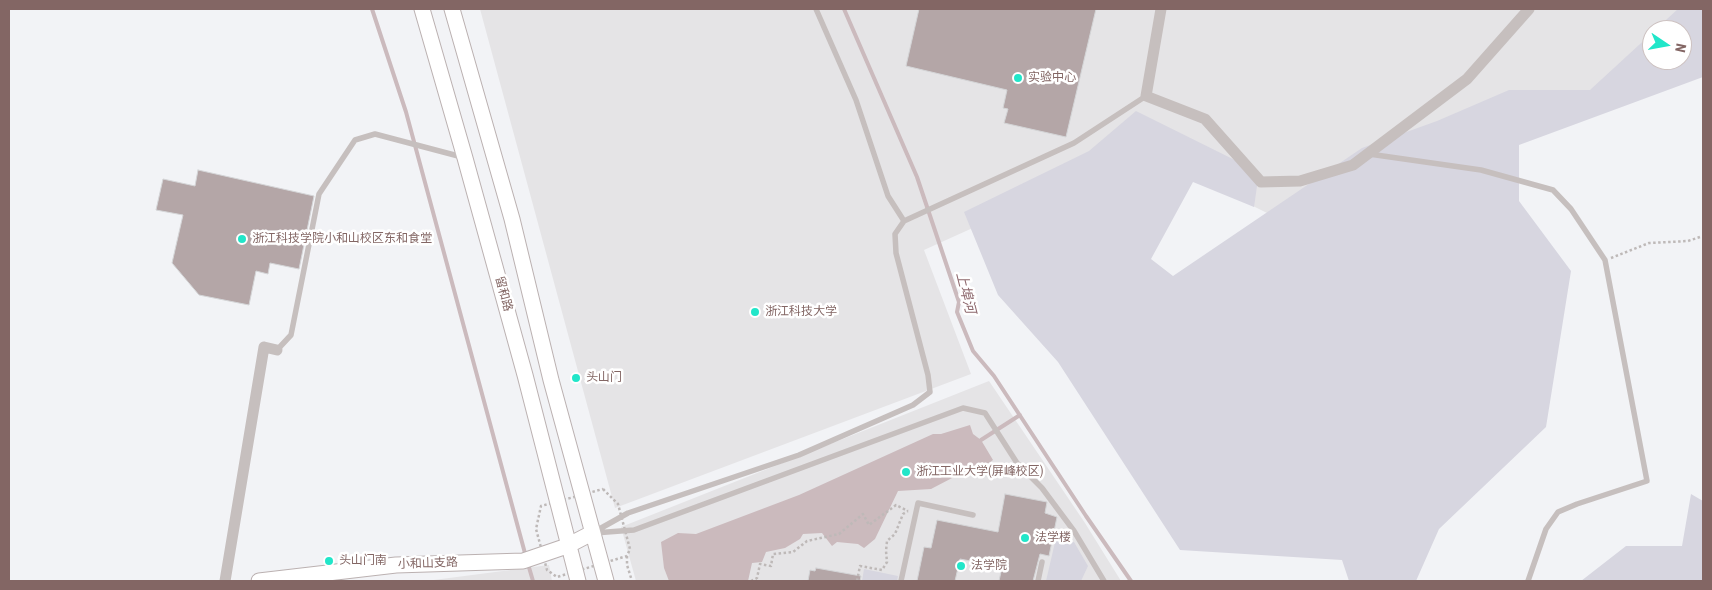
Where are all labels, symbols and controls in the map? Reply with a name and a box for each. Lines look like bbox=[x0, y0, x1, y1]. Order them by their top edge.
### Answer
north arrow bbox=[1642, 20, 1692, 70]
text: N bbox=[1672, 42, 1689, 54]
place label: 实验中心 bbox=[1028, 71, 1076, 85]
marker: 实验中心 bbox=[1012, 72, 1024, 84]
place label: 浙江科技学院小和山校区东和食堂 bbox=[252, 232, 432, 246]
marker: 浙江科技学院小和山校区东和食堂 bbox=[236, 233, 248, 245]
water label: 上埠河 bbox=[952, 271, 978, 315]
street label: 留和路 bbox=[491, 275, 515, 313]
place label: 浙江科技大学 bbox=[765, 305, 837, 319]
marker: 浙江科技大学 bbox=[749, 306, 761, 318]
place label: 头山门 bbox=[586, 371, 622, 385]
marker: 头山门 bbox=[570, 372, 582, 384]
place label: 浙江工业大学(屏峰校区) bbox=[916, 465, 1044, 479]
marker: 浙江工业大学(屏峰校区) bbox=[900, 466, 912, 478]
place label: 法学楼 bbox=[1035, 531, 1071, 545]
marker: 法学楼 bbox=[1019, 532, 1031, 544]
place label: 头山门南 bbox=[339, 554, 387, 568]
marker: 头山门南 bbox=[323, 555, 335, 567]
street label: 小和山支路 bbox=[398, 556, 458, 572]
place label: 法学院 bbox=[971, 559, 1007, 573]
marker: 法学院 bbox=[955, 560, 967, 572]

